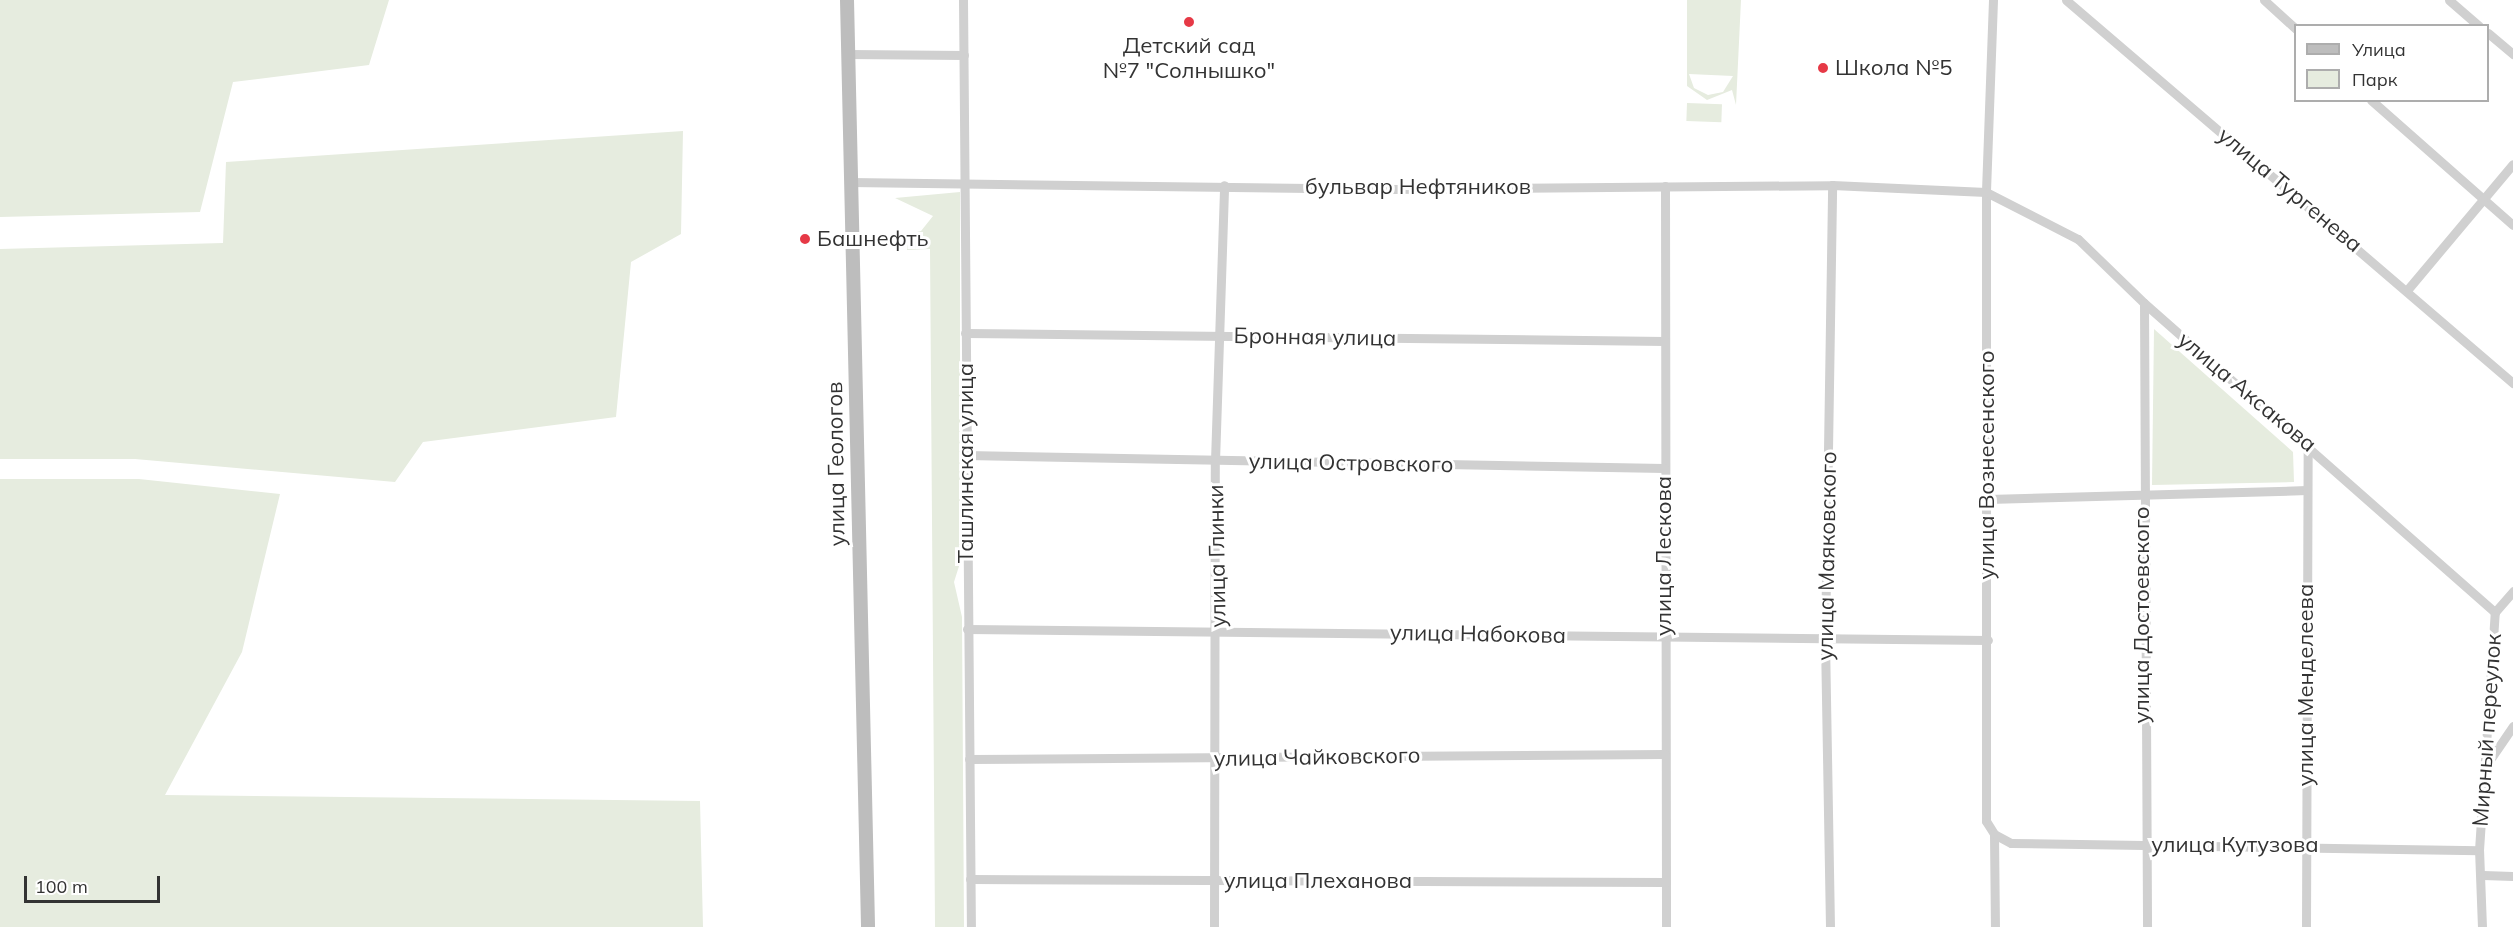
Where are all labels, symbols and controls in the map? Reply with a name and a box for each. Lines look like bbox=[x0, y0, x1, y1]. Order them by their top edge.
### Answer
marker: Детский сад №7 "Солнышко" bbox=[1182, 15, 1196, 29]
legend bbox=[2294, 24, 2489, 102]
place label: Детский сад №7 "Солнышко" bbox=[1103, 32, 1275, 84]
text: Улица bbox=[2352, 38, 2406, 61]
place label: Школа №5 bbox=[1835, 55, 1952, 81]
marker: Школа №5 bbox=[1816, 61, 1830, 75]
text: Парк bbox=[2352, 68, 2397, 91]
street label: улица Тургенева bbox=[2213, 122, 2367, 258]
street label: бульвар Нефтяников bbox=[1305, 174, 1531, 200]
place label: Башнефть bbox=[817, 226, 929, 252]
marker: Башнефть bbox=[798, 232, 812, 246]
street label: Бронная улица bbox=[1233, 322, 1397, 352]
street label: улица Аксакова bbox=[2172, 326, 2322, 458]
street label: улица Вознесенского bbox=[1974, 351, 2000, 579]
street label: Ташлинская улица bbox=[953, 363, 979, 563]
street label: улица Геологов bbox=[821, 381, 851, 547]
street label: улица Островского bbox=[1248, 448, 1454, 478]
street label: улица Маяковского bbox=[1812, 451, 1842, 661]
street label: улица Лескова bbox=[1651, 476, 1677, 636]
street label: улица Глинки bbox=[1203, 484, 1231, 628]
street label: улица Достоевского bbox=[2129, 507, 2155, 723]
street label: улица Менделеева bbox=[2293, 584, 2319, 786]
street label: улица Набокова bbox=[1390, 619, 1566, 649]
street label: Мирный переулок bbox=[2467, 633, 2507, 827]
street label: улица Чайковского bbox=[1213, 742, 1421, 772]
street label: улица Кутузова bbox=[2151, 832, 2319, 858]
scale bar bbox=[27, 864, 164, 902]
street label: улица Плеханова bbox=[1224, 868, 1412, 894]
text: 100 m bbox=[35, 875, 88, 898]

